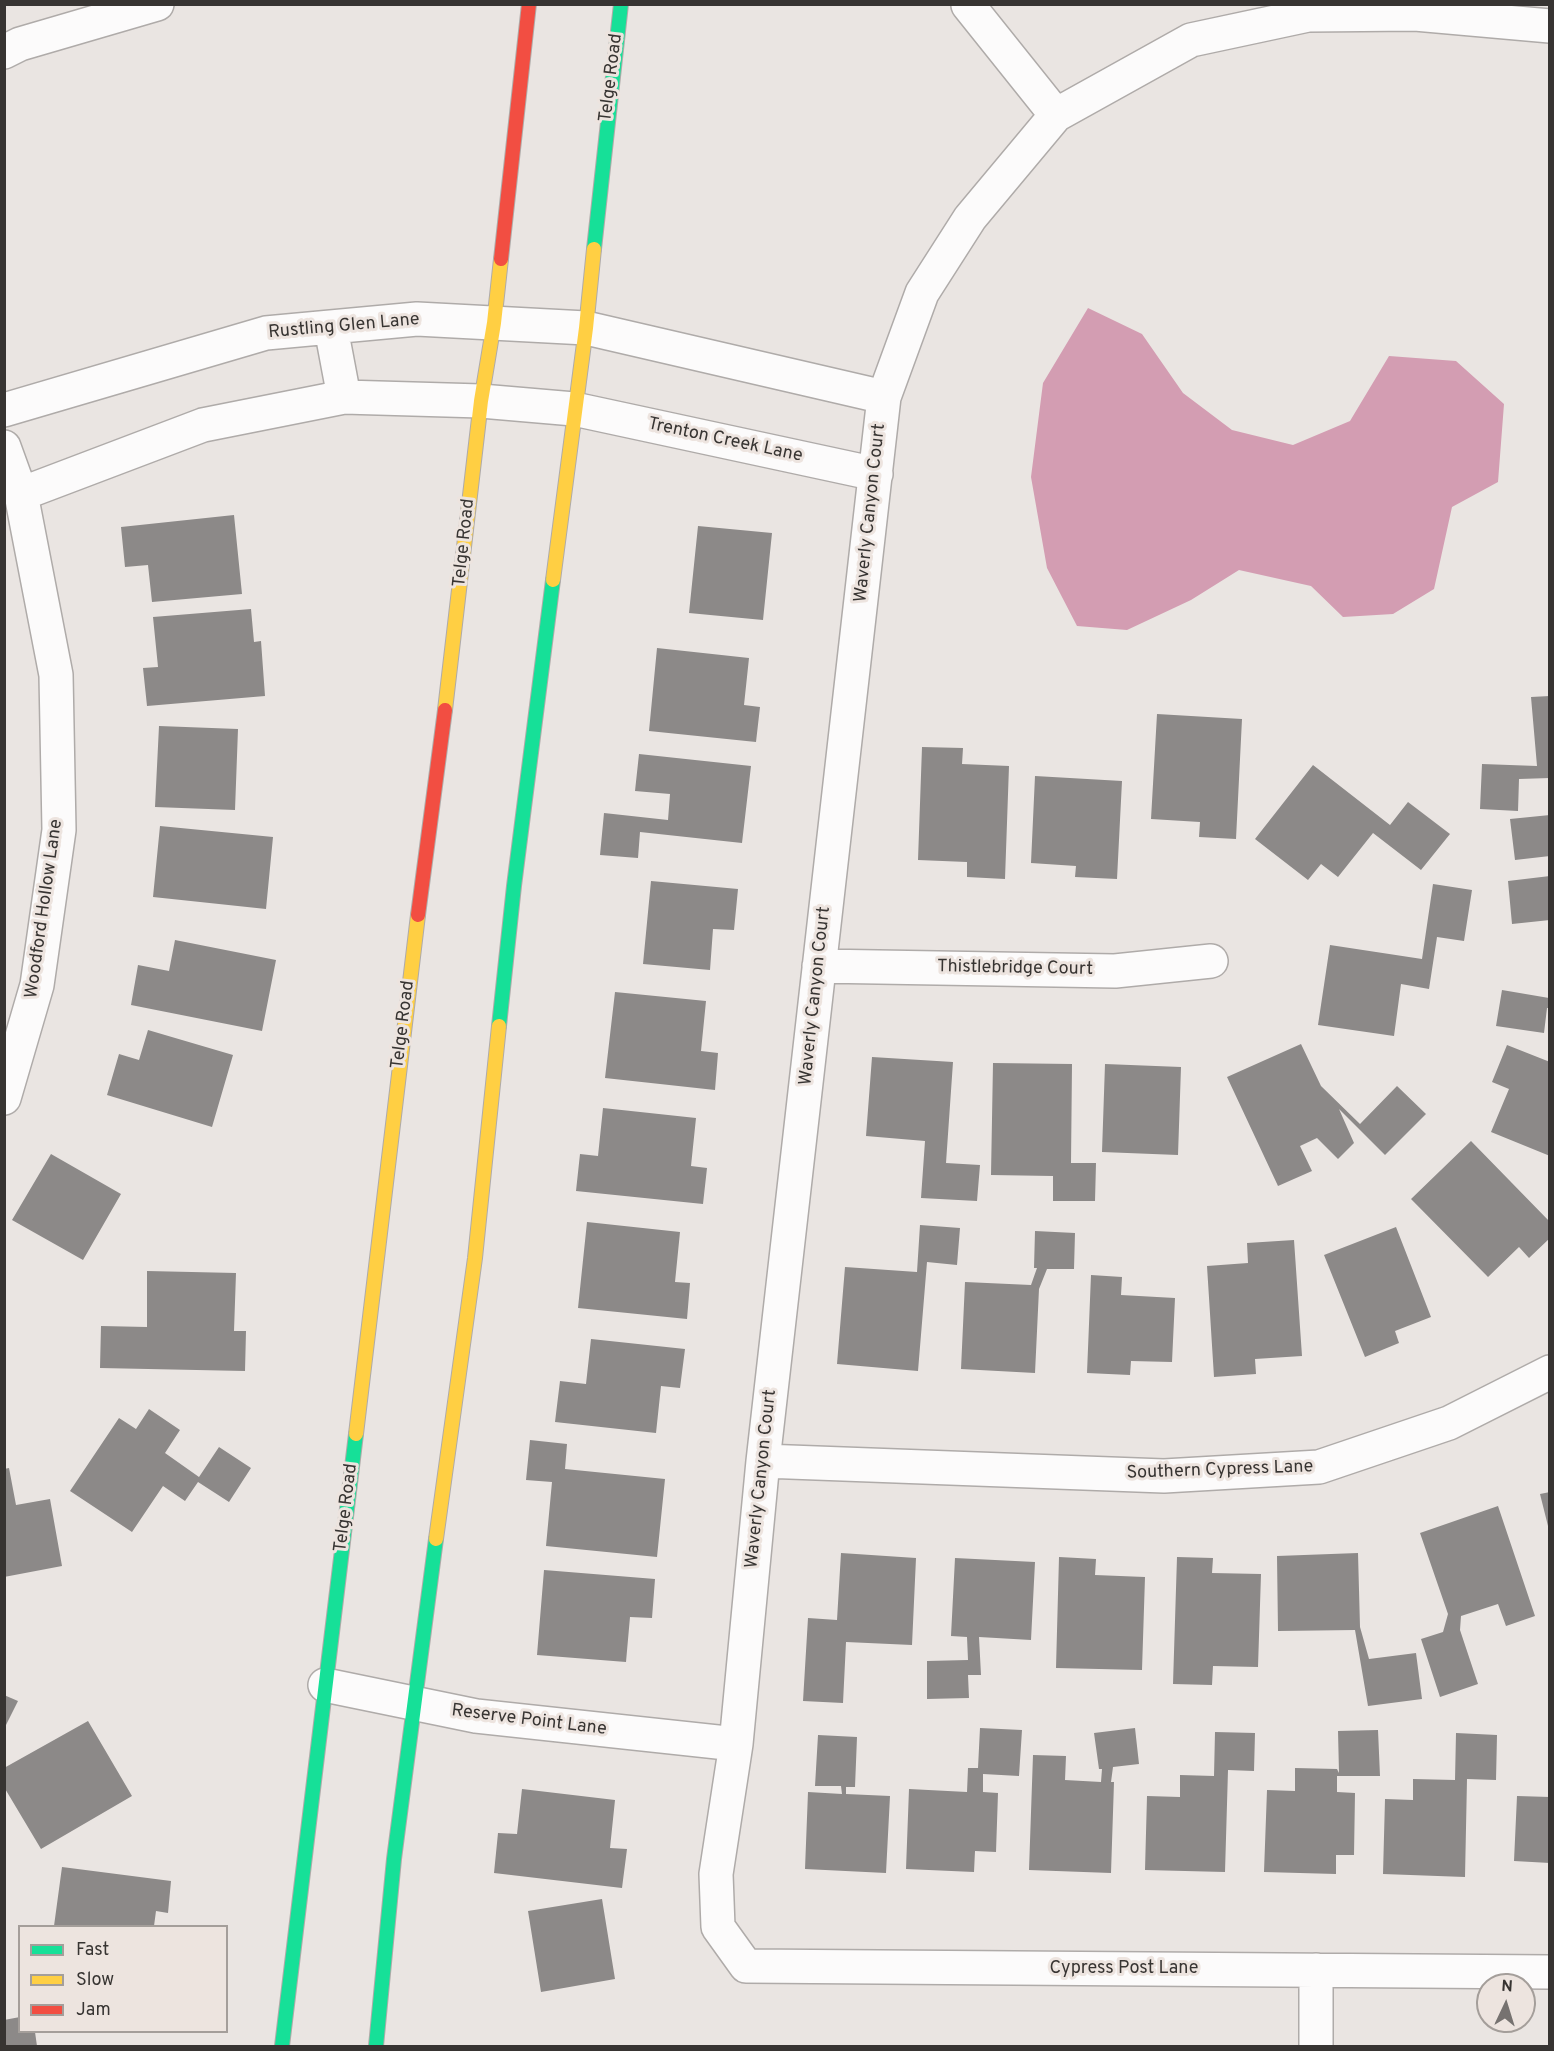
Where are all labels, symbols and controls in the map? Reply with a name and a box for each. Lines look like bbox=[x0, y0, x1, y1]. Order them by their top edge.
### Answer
street label: Telge Road bbox=[596, 33, 628, 123]
street label: Rustling Glen Lane bbox=[267, 310, 421, 344]
street label: Trenton Creek Lane bbox=[646, 414, 804, 468]
street label: Waverly Canyon Court bbox=[851, 422, 891, 604]
street label: Telge Road bbox=[450, 498, 480, 588]
street label: Woodford Hollow Lane bbox=[22, 818, 68, 1000]
street label: Waverly Canyon Court bbox=[796, 905, 836, 1087]
street label: Thistlebridge Court bbox=[937, 957, 1093, 981]
street label: Telge Road bbox=[388, 980, 420, 1070]
street label: Waverly Canyon Court bbox=[742, 1388, 782, 1570]
street label: Southern Cypress Lane bbox=[1126, 1457, 1314, 1485]
street label: Telge Road bbox=[331, 1463, 363, 1553]
street label: Reserve Point Lane bbox=[450, 1701, 608, 1741]
legend bbox=[18, 1925, 228, 2033]
text: Fast bbox=[76, 1939, 109, 1962]
street label: Cypress Post Lane bbox=[1050, 1958, 1198, 1980]
text: Slow bbox=[76, 1969, 114, 1992]
north arrow bbox=[1476, 1973, 1536, 2033]
text: N bbox=[1501, 1977, 1514, 1997]
text: Jam bbox=[76, 1999, 111, 2022]

